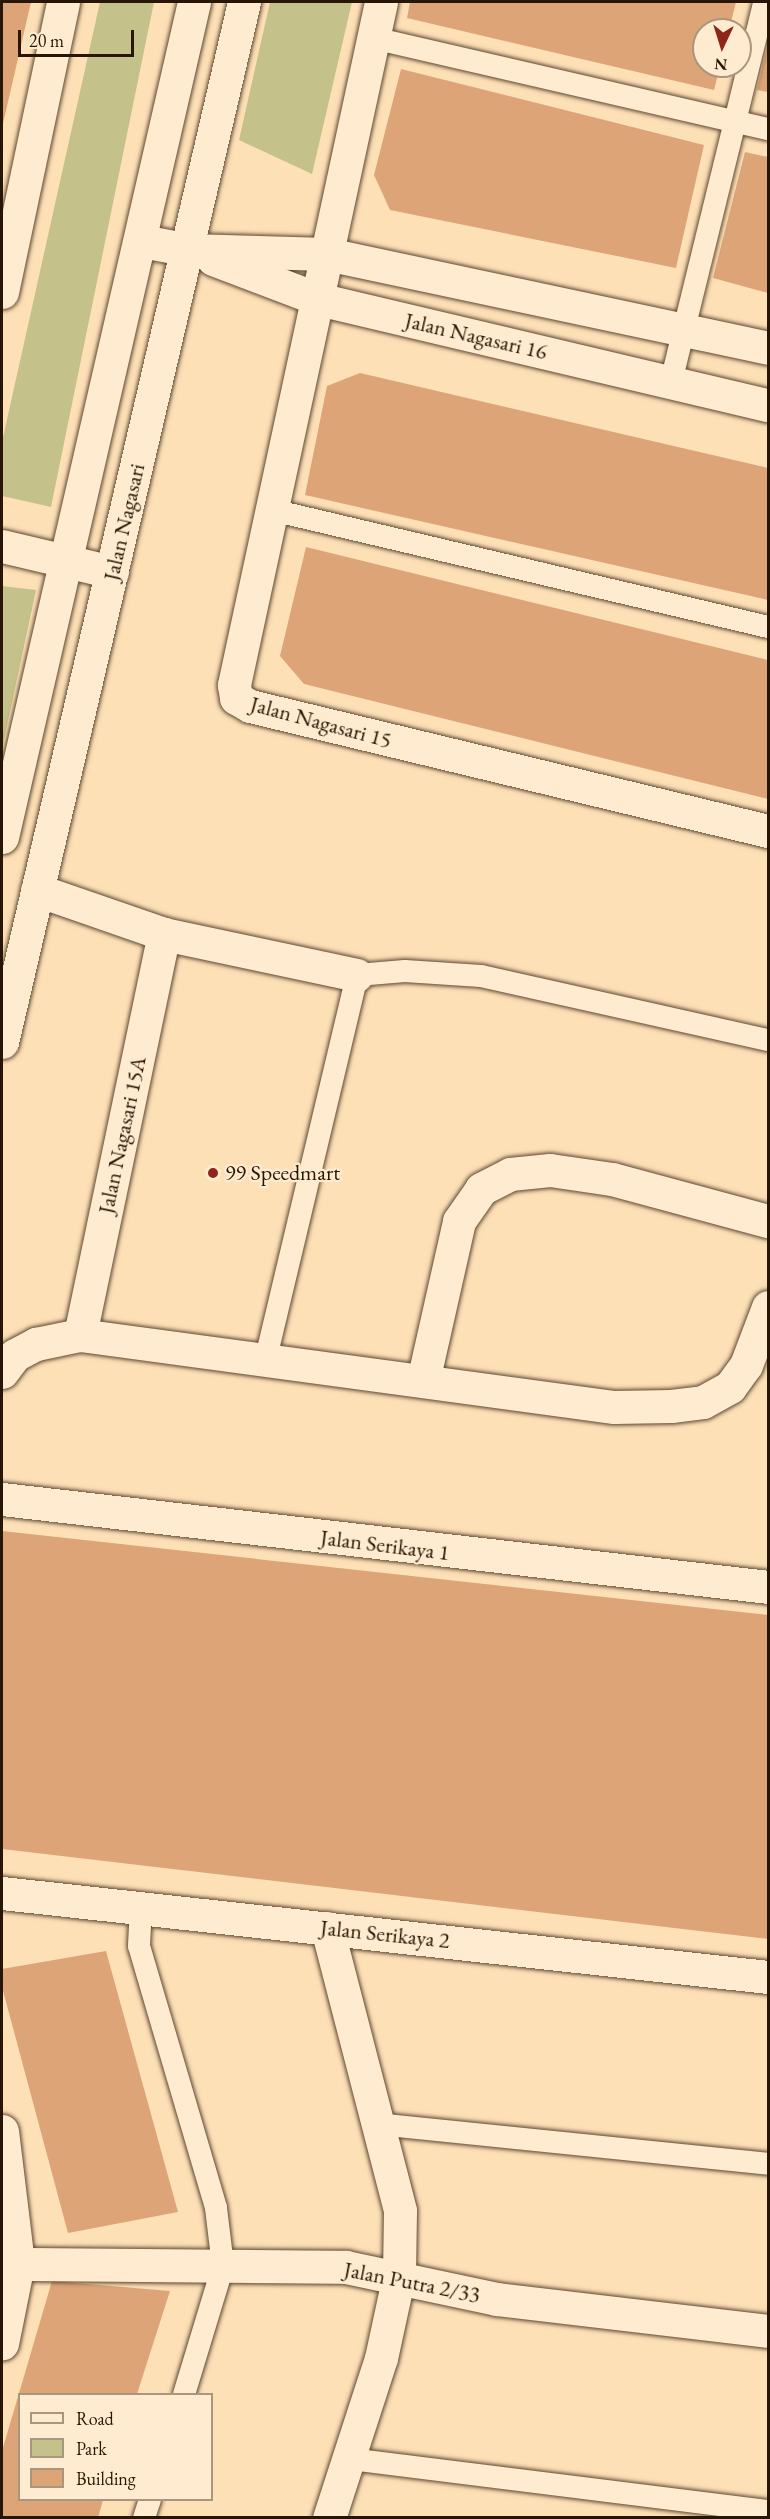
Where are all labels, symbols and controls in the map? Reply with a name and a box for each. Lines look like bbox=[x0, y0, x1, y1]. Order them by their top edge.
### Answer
scale bar bbox=[21, 18, 136, 56]
north arrow bbox=[692, 18, 752, 78]
text: 20 m bbox=[29, 29, 64, 52]
text: N bbox=[714, 54, 728, 75]
street label: Jalan Nagasari 16 bbox=[402, 307, 550, 365]
street label: Jalan Nagasari bbox=[98, 461, 150, 583]
street label: Jalan Nagasari 15 bbox=[248, 690, 394, 754]
street label: Jalan Nagasari 15A bbox=[92, 1054, 152, 1216]
place label: 99 Speedmart bbox=[225, 1160, 340, 1186]
marker: 99 Speedmart bbox=[206, 1166, 220, 1180]
street label: Jalan Serikaya 1 bbox=[319, 1524, 451, 1566]
street label: Jalan Serikaya 2 bbox=[319, 1914, 451, 1954]
street label: Jalan Putra 2/33 bbox=[342, 2256, 482, 2308]
legend bbox=[18, 2393, 213, 2501]
text: Road bbox=[76, 2407, 114, 2430]
text: Park bbox=[76, 2437, 107, 2460]
text: Building bbox=[76, 2467, 136, 2490]

